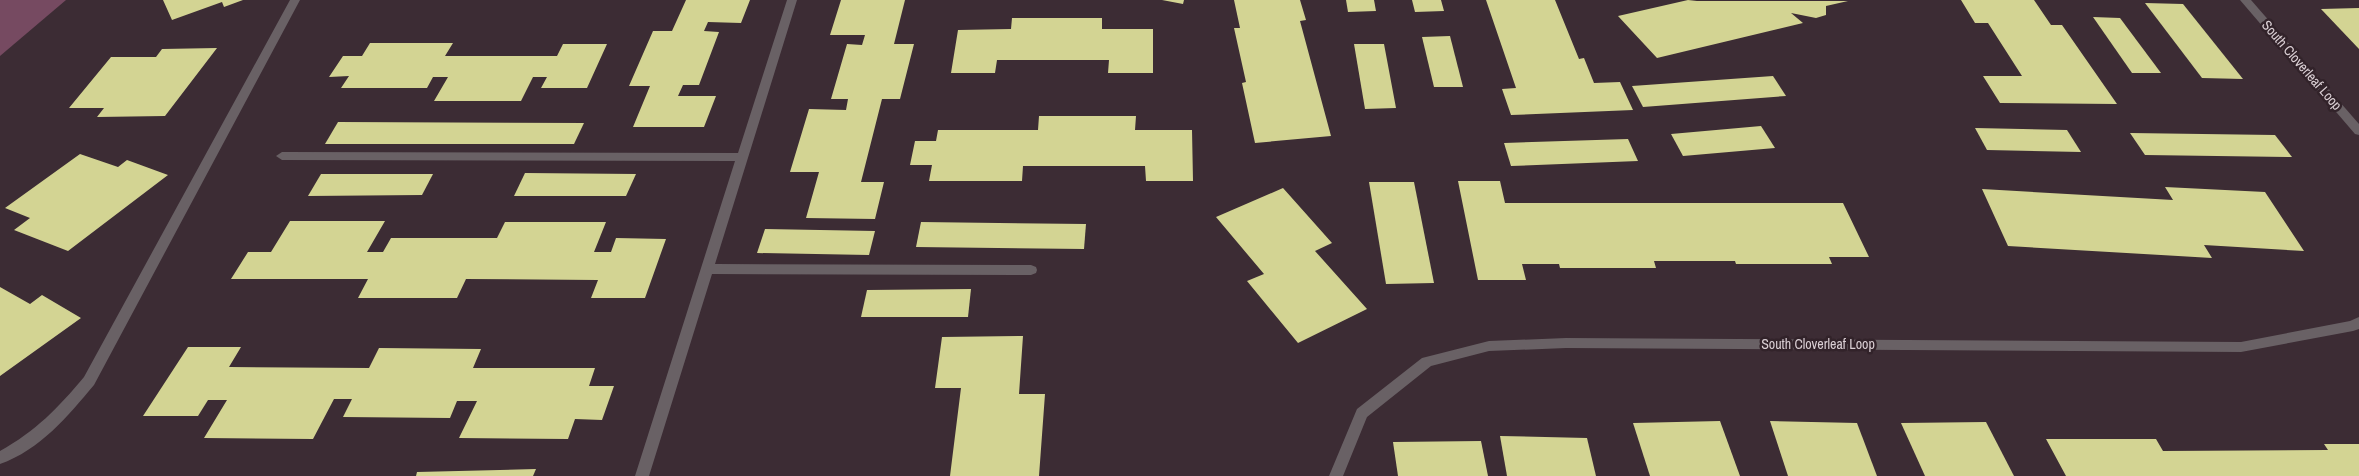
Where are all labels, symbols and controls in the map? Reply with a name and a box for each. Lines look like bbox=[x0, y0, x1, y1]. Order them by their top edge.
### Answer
street label: South Cloverleaf Loop bbox=[2258, 16, 2346, 114]
street label: South Cloverleaf Loop bbox=[1761, 335, 1875, 353]

